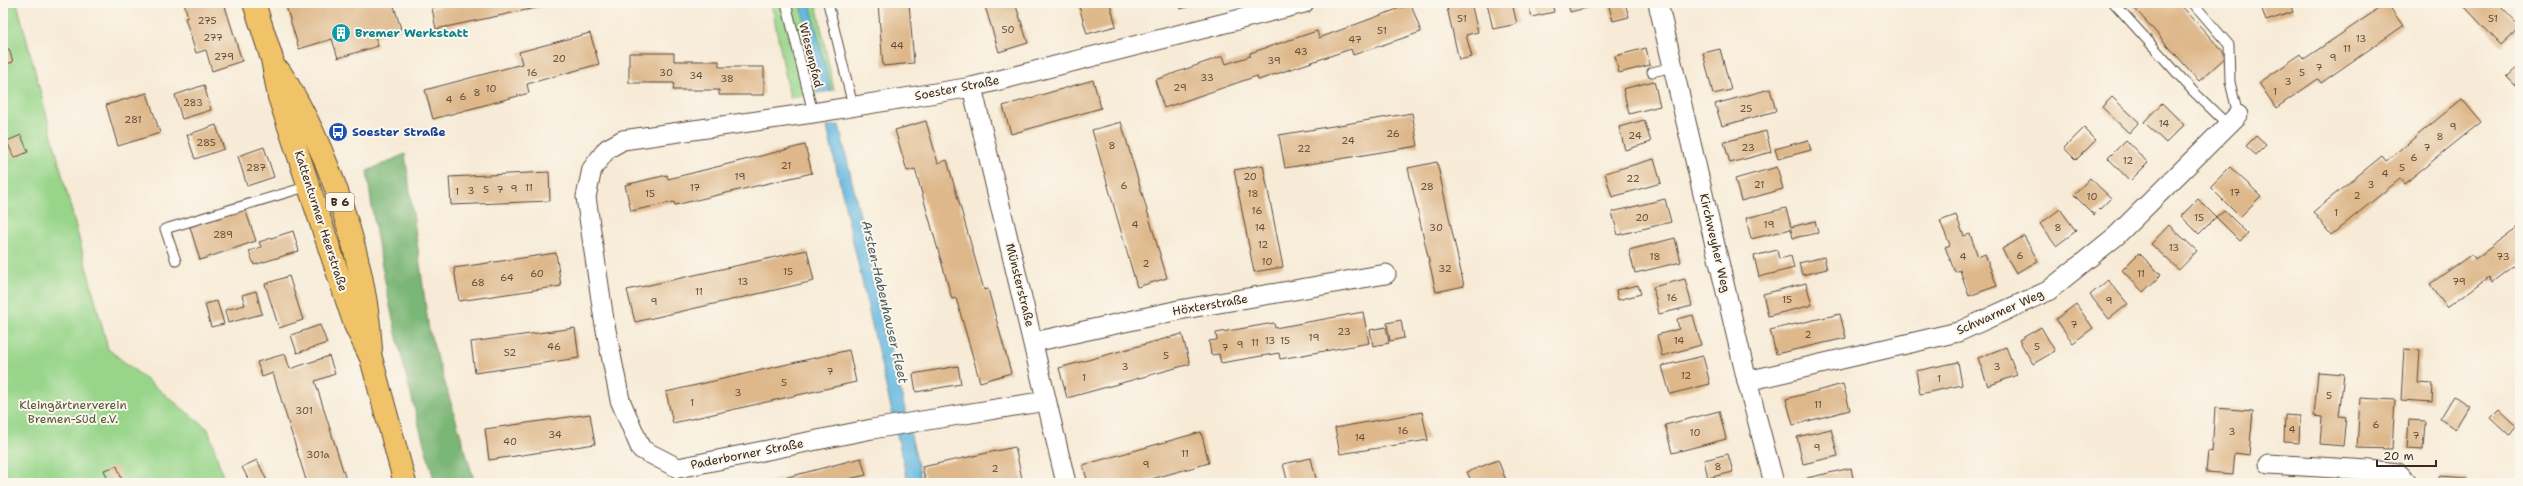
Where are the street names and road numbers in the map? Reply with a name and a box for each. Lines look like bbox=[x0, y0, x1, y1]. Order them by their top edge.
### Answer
street label: Wiesenpfad bbox=[795, 21, 827, 90]
street label: Soester Straße bbox=[913, 72, 1001, 104]
street label: Kattenturmer Heerstraße bbox=[291, 149, 351, 294]
street label: Kirchweyher Weg bbox=[1696, 192, 1734, 294]
road number: B 6 bbox=[326, 193, 354, 211]
street label: Münsterstraße bbox=[1002, 241, 1038, 329]
street label: Schwarmer Weg bbox=[1954, 286, 2046, 338]
street label: Höxterstraße bbox=[1171, 290, 1249, 320]
street label: Paderborner Straße bbox=[689, 435, 805, 473]

